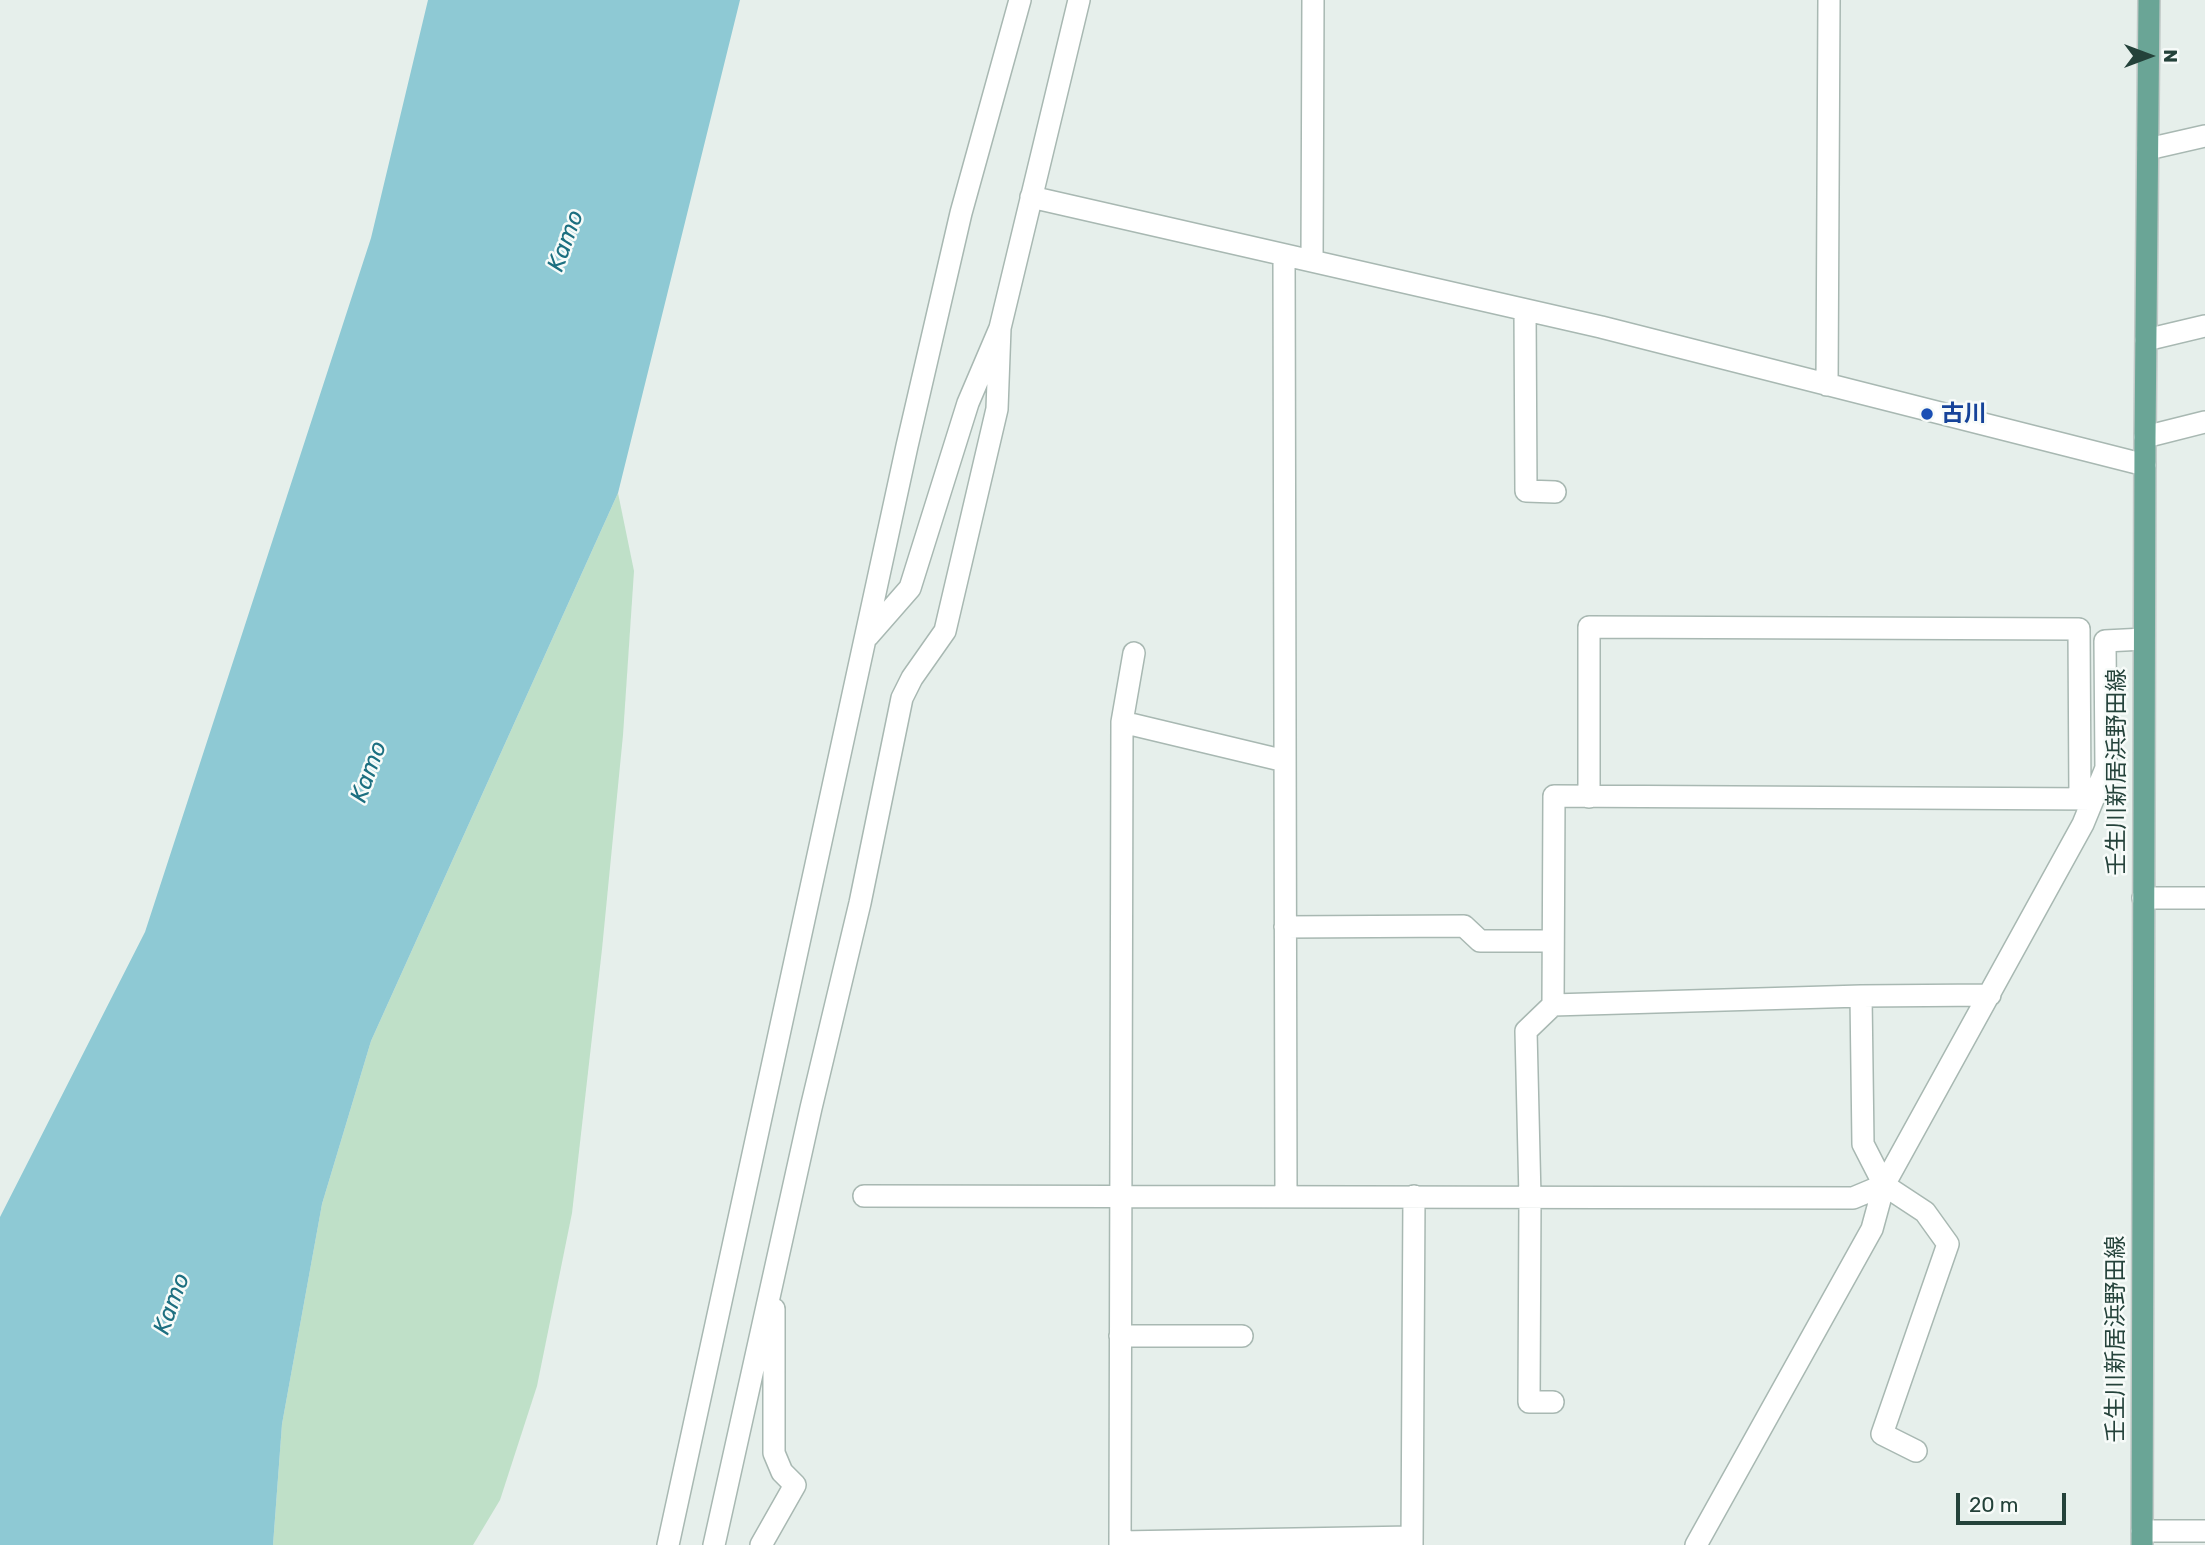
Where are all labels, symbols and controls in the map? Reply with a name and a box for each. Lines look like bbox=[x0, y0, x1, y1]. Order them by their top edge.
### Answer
north arrow bbox=[2114, 21, 2184, 91]
text: N bbox=[2159, 49, 2182, 63]
water label: Kamo bbox=[542, 206, 590, 276]
place label: 古川 bbox=[1941, 400, 1987, 428]
marker: 古川 bbox=[1919, 406, 1935, 422]
street label: 壬生川新居浜野田線 bbox=[2103, 669, 2131, 875]
water label: Kamo bbox=[345, 737, 393, 807]
street label: 壬生川新居浜野田線 bbox=[2102, 1236, 2130, 1442]
water label: Kamo bbox=[148, 1269, 196, 1339]
scale bar bbox=[1960, 1478, 2070, 1522]
text: 20 m bbox=[1969, 1492, 2018, 1517]

